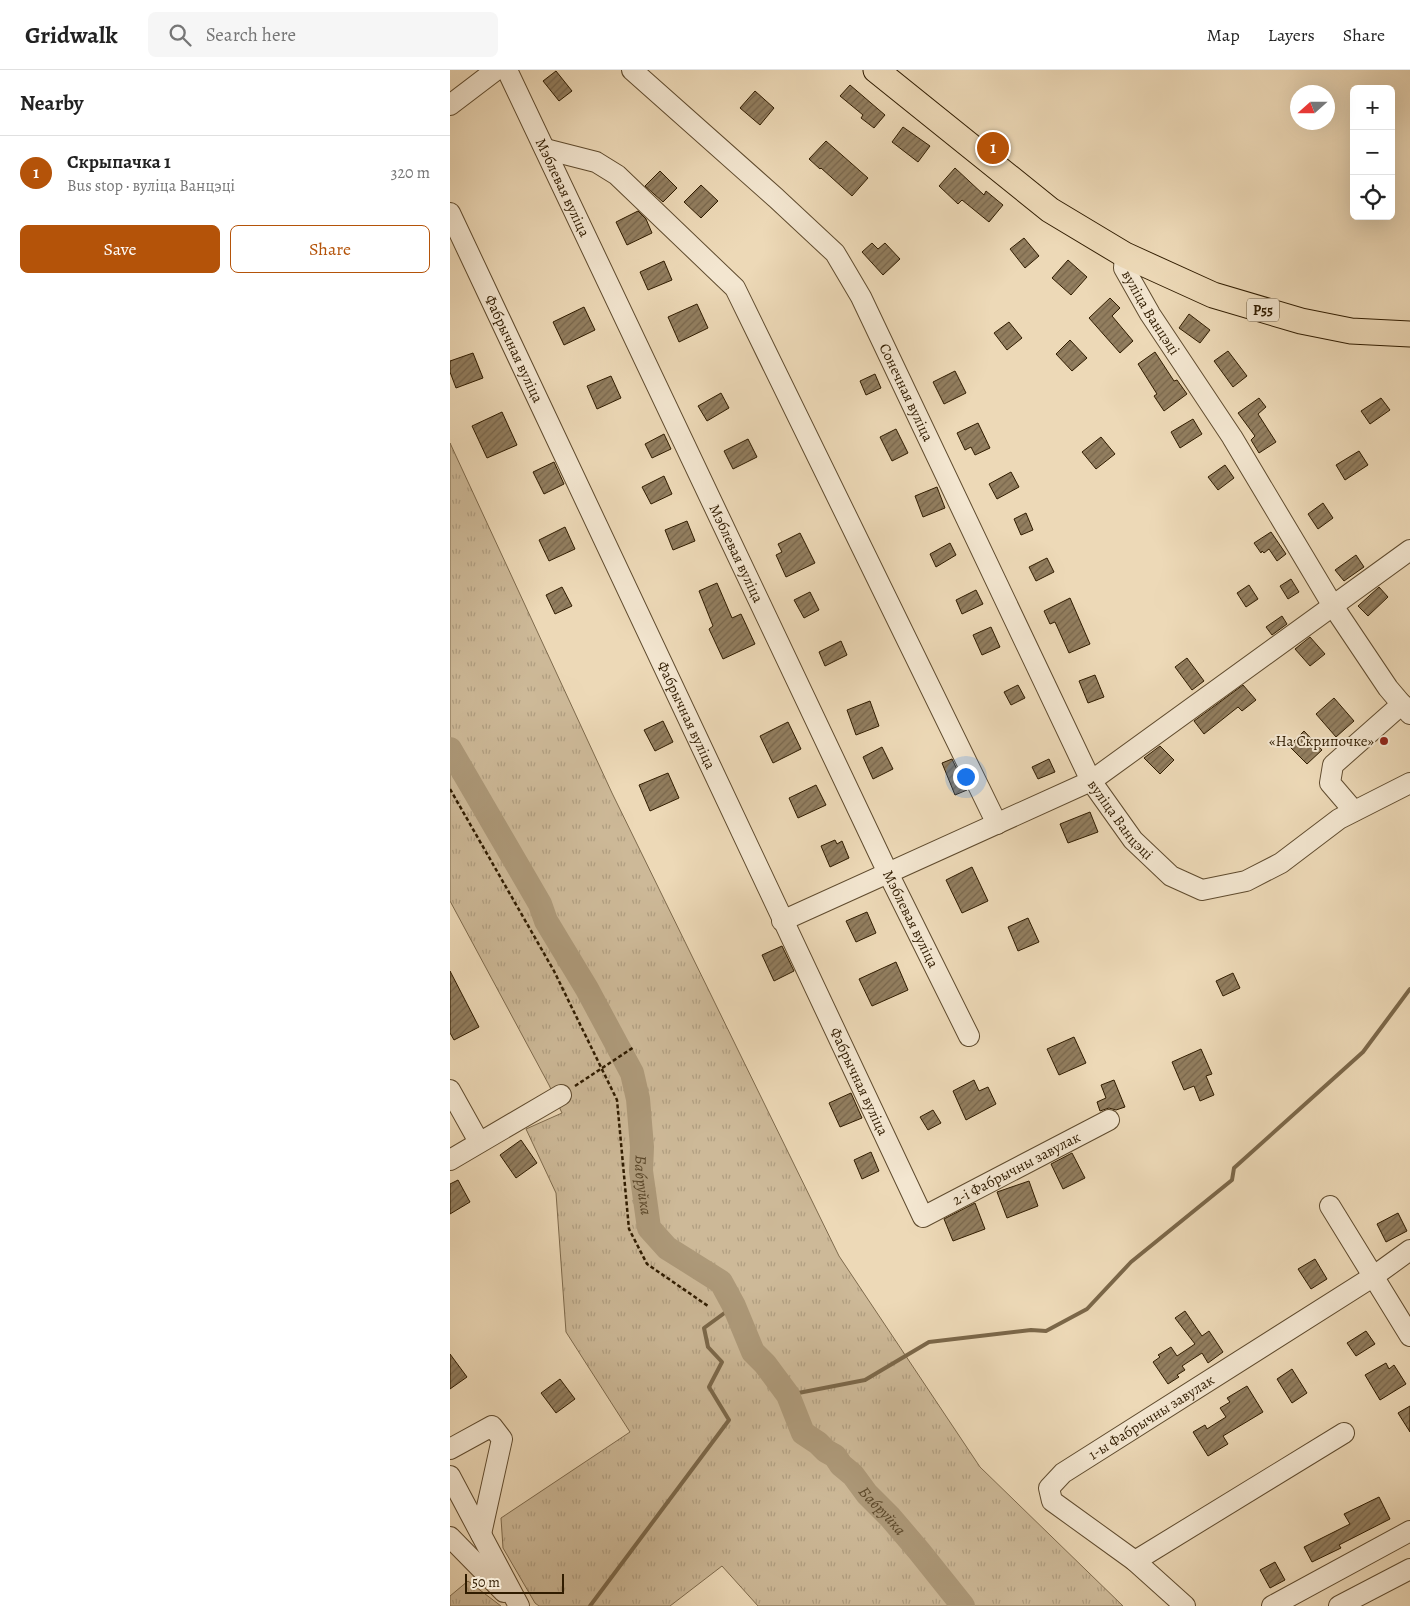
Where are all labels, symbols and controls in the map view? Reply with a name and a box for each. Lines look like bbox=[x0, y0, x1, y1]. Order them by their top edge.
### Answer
search box bbox=[148, 12, 498, 57]
text: Gridwalk bbox=[25, 19, 118, 51]
icon: search bbox=[166, 21, 194, 49]
text: Search here bbox=[206, 22, 296, 48]
text: Map bbox=[1207, 23, 1240, 47]
text: Layers bbox=[1268, 23, 1315, 47]
text: Share bbox=[1343, 23, 1385, 47]
north arrow bbox=[1290, 85, 1335, 130]
map controls bbox=[1350, 85, 1395, 220]
button: + bbox=[1350, 85, 1395, 130]
text: Nearby bbox=[20, 89, 83, 117]
pin: 1 bbox=[977, 129, 1009, 167]
button: − bbox=[1350, 130, 1395, 175]
street label: Мэблевая вуліца bbox=[531, 135, 595, 240]
text: Скрыпачка 1 bbox=[67, 149, 171, 175]
text: 1 bbox=[33, 162, 39, 184]
text: 320 m bbox=[391, 162, 430, 184]
text: Bus stop · вуліца Ванцэці bbox=[67, 175, 235, 197]
button: locate bbox=[1350, 175, 1395, 220]
button: Save bbox=[20, 225, 220, 273]
button: Share bbox=[230, 225, 430, 273]
street label: вуліца Ванцэці bbox=[1117, 266, 1185, 359]
street label: Фабрычная вуліца bbox=[480, 291, 548, 406]
road number: Р55 bbox=[1247, 298, 1279, 322]
street label: Сонечная вуліца bbox=[874, 340, 938, 445]
street label: Мэблевая вуліца bbox=[704, 501, 768, 606]
street label: Фабрычная вуліца bbox=[652, 658, 721, 772]
place label: «На Скрипочке» bbox=[1269, 731, 1375, 751]
marker: «На Скрипочке» bbox=[1378, 735, 1390, 747]
your location bbox=[953, 764, 979, 790]
street label: вуліца Ванцэці bbox=[1083, 776, 1158, 864]
street label: Мэблевая вуліца bbox=[878, 866, 944, 971]
street label: Фабрычная вуліца bbox=[825, 1024, 893, 1139]
street label: 2-і Фабрычны завулак bbox=[949, 1127, 1084, 1210]
water label: Бабруйка bbox=[629, 1155, 657, 1217]
street label: 1-ы Фабрычны завулак bbox=[1084, 1370, 1218, 1464]
water label: Бабруйка bbox=[853, 1482, 911, 1540]
scale bar bbox=[465, 1571, 564, 1594]
text: 50 m bbox=[472, 1573, 500, 1592]

